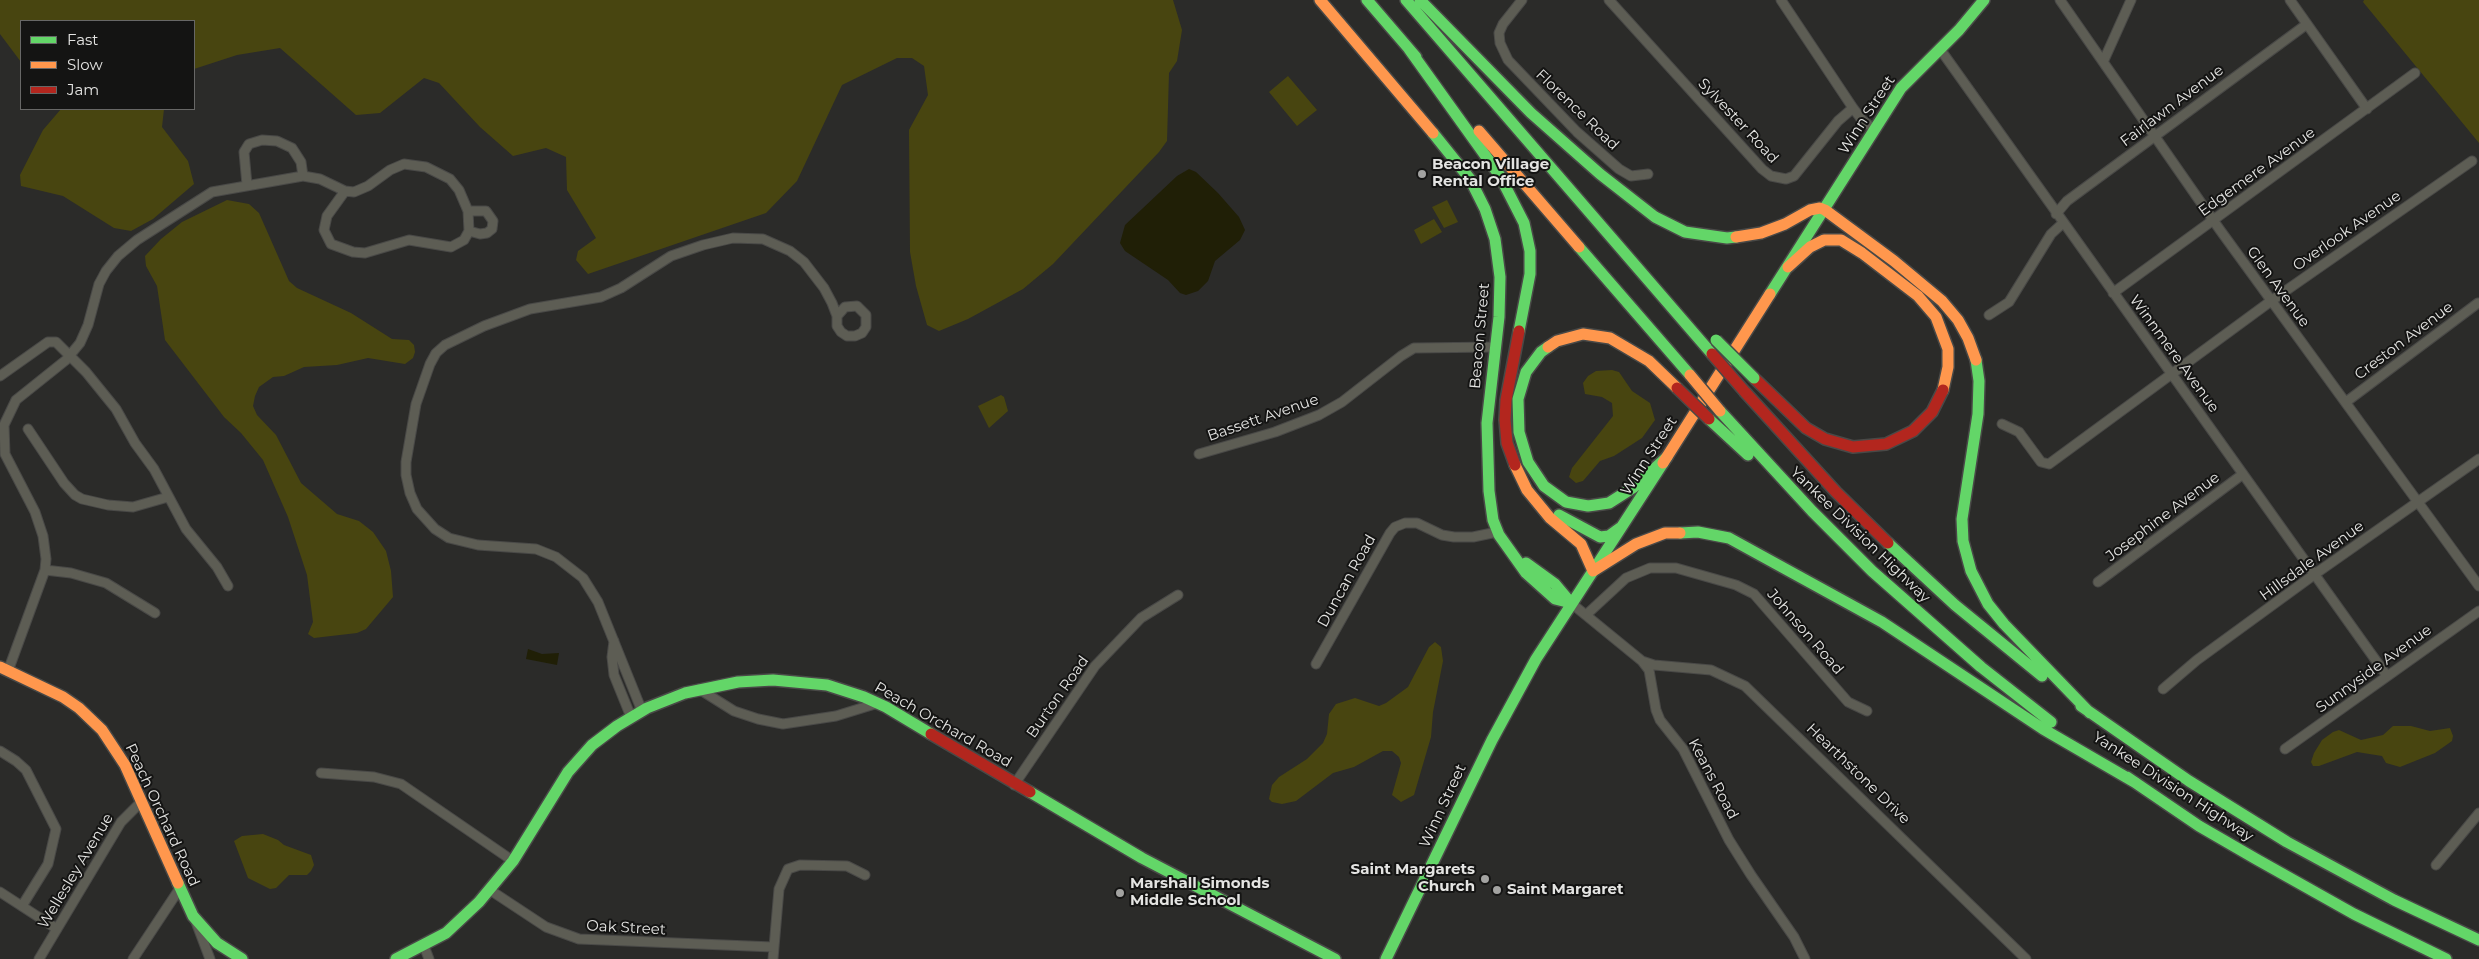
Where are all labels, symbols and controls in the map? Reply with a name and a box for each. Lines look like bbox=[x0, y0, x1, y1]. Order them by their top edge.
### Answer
legend bbox=[20, 20, 195, 110]
text: Fast bbox=[67, 30, 98, 49]
text: Slow bbox=[67, 55, 103, 74]
street label: Fairlawn Avenue bbox=[2117, 61, 2227, 151]
street label: Florence Road bbox=[1532, 66, 1622, 154]
street label: Winn Street bbox=[1835, 72, 1899, 158]
street label: Sylvester Road bbox=[1694, 75, 1782, 167]
text: Jam bbox=[67, 80, 99, 99]
street label: Edgemere Avenue bbox=[2195, 124, 2319, 220]
place label: Beacon Village Rental Office bbox=[1432, 156, 1549, 191]
marker: Beacon Village Rental Office bbox=[1416, 168, 1428, 180]
street label: Overlook Avenue bbox=[2289, 187, 2405, 275]
street label: Glen Avenue bbox=[2243, 243, 2313, 331]
street label: Beacon Street bbox=[1466, 282, 1494, 390]
street label: Winnmere Avenue bbox=[2125, 292, 2223, 416]
street label: Creston Avenue bbox=[2351, 298, 2457, 384]
street label: Bassett Avenue bbox=[1205, 391, 1321, 445]
street label: Winn Street bbox=[1617, 413, 1681, 499]
street label: Yankee Division Highway bbox=[1786, 463, 1934, 607]
street label: Josephine Avenue bbox=[2103, 468, 2223, 566]
street label: Hillsdale Avenue bbox=[2256, 517, 2368, 605]
street label: Duncan Road bbox=[1314, 532, 1380, 630]
street label: Johnson Road bbox=[1763, 586, 1847, 678]
street label: Sunnyside Avenue bbox=[2313, 621, 2435, 717]
street label: Burton Road bbox=[1023, 652, 1093, 742]
street label: Peach Orchard Road bbox=[871, 678, 1015, 772]
street label: Hearthstone Drive bbox=[1802, 720, 1914, 828]
street label: Yankee Division Highway bbox=[2089, 728, 2257, 846]
street label: Keans Road bbox=[1684, 736, 1742, 822]
street label: Peach Orchard Road bbox=[121, 741, 203, 889]
street label: Winn Street bbox=[1416, 761, 1470, 851]
street label: Wellesley Avenue bbox=[35, 810, 117, 932]
place label: Saint Margarets Church bbox=[1351, 861, 1475, 896]
marker: Saint Margarets Church bbox=[1479, 873, 1491, 885]
place label: Marshall Simonds Middle School bbox=[1130, 875, 1269, 910]
place label: Saint Margaret bbox=[1507, 881, 1623, 899]
marker: Saint Margaret bbox=[1491, 884, 1503, 896]
marker: Marshall Simonds Middle School bbox=[1114, 887, 1126, 899]
street label: Oak Street bbox=[586, 917, 666, 939]

